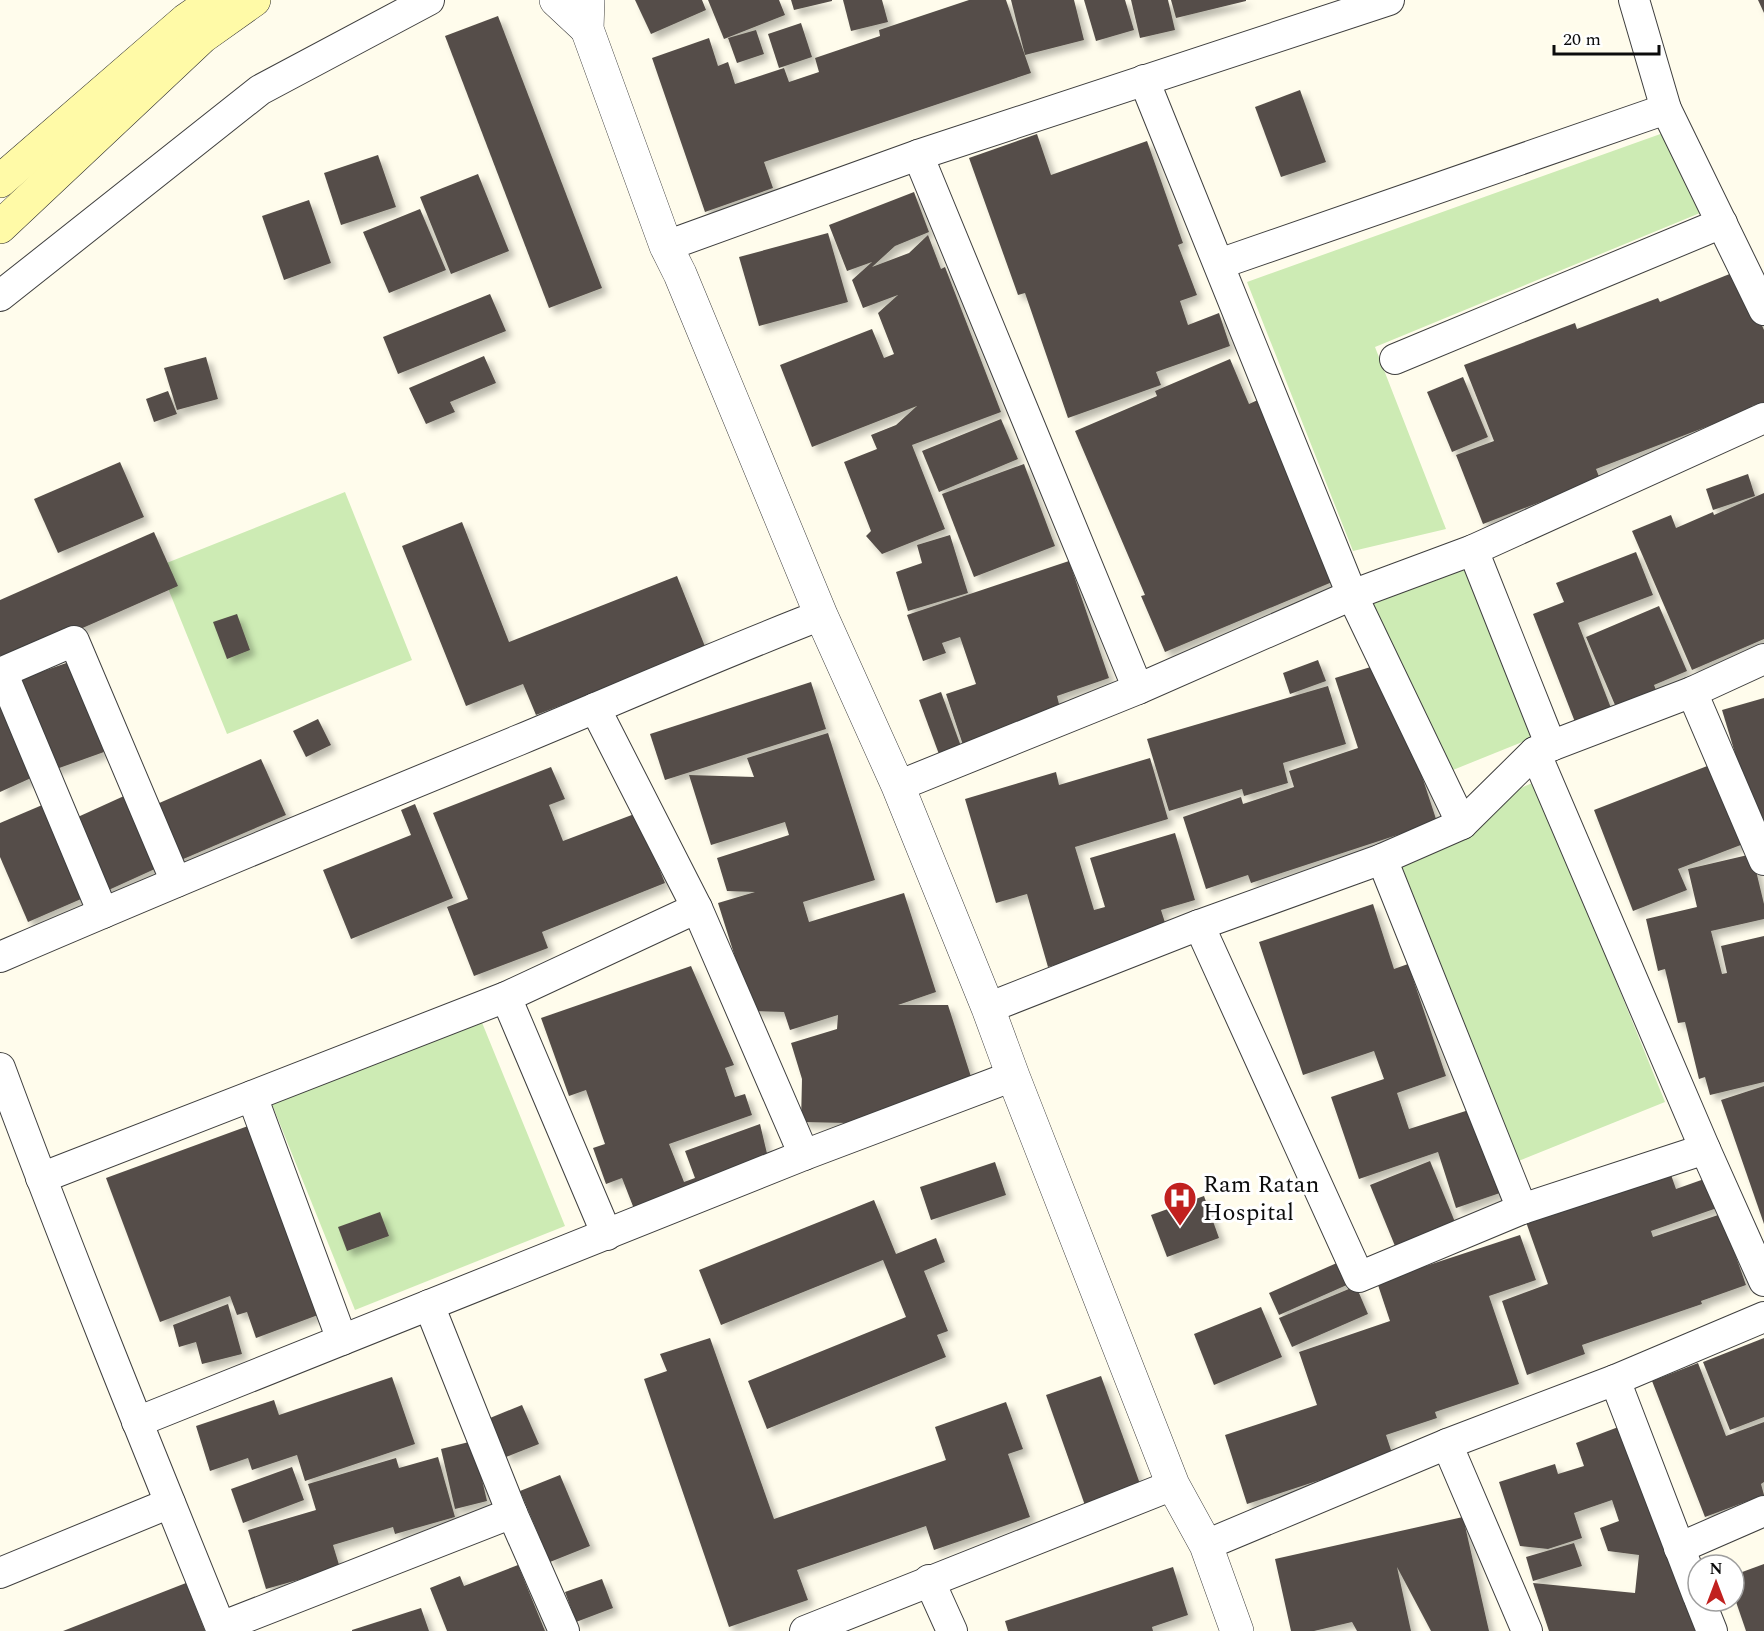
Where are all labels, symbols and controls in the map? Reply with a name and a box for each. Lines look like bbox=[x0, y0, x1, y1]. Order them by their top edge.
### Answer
scale bar bbox=[1554, 18, 1659, 56]
text: 20 m bbox=[1563, 26, 1601, 53]
place label: Ram Ratan Hospital bbox=[1203, 1167, 1320, 1231]
hospital icon: Ram Ratan Hospital bbox=[1162, 1180, 1198, 1227]
north arrow bbox=[1686, 1553, 1746, 1613]
text: N bbox=[1709, 1557, 1723, 1581]

